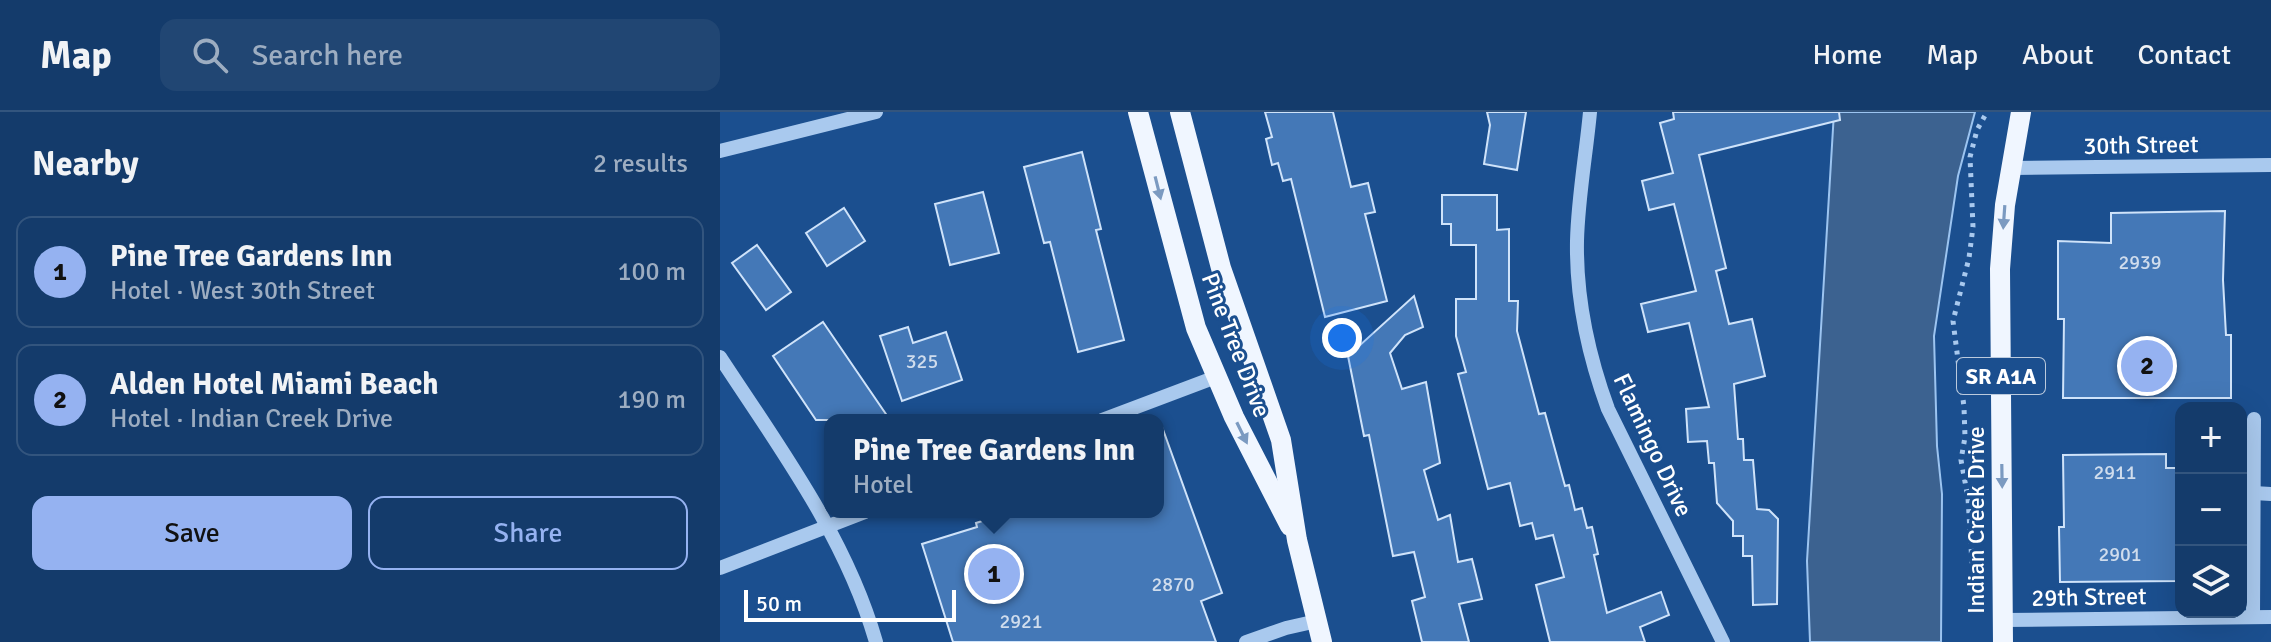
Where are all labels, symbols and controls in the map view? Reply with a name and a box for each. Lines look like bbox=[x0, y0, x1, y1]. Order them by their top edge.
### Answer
search box bbox=[160, 19, 720, 91]
text: Map bbox=[40, 32, 112, 79]
icon: search bbox=[188, 33, 232, 77]
text: Search here bbox=[252, 37, 403, 74]
text: Home bbox=[1813, 38, 1882, 72]
text: Map bbox=[1926, 38, 1978, 72]
text: About bbox=[2022, 38, 2094, 72]
text: Contact bbox=[2138, 38, 2231, 72]
street label: 30th Street bbox=[2083, 129, 2199, 161]
text: Nearby bbox=[32, 143, 139, 185]
text: 2 results bbox=[593, 148, 688, 180]
one-way arrow bbox=[1152, 175, 1164, 200]
one-way arrow bbox=[1997, 205, 2010, 230]
text: Pine Tree Gardens Inn bbox=[110, 238, 393, 275]
house number: 2939 bbox=[2118, 250, 2162, 275]
text: 1 bbox=[53, 256, 67, 288]
text: 100 m bbox=[617, 256, 686, 288]
street label: Pine Tree Drive bbox=[1195, 268, 1277, 422]
text: Hotel · West 30th Street bbox=[110, 275, 375, 307]
your location bbox=[1322, 318, 1362, 358]
pin: 2 bbox=[2121, 336, 2173, 396]
house number: 325 bbox=[906, 349, 938, 374]
road number: SR A1A bbox=[1957, 358, 2045, 394]
text: Alden Hotel Miami Beach bbox=[110, 366, 438, 403]
street label: Flamingo Drive bbox=[1607, 369, 1699, 521]
text: 2 bbox=[53, 384, 67, 416]
text: 190 m bbox=[617, 384, 686, 416]
map controls bbox=[2175, 402, 2247, 618]
button: + bbox=[2175, 402, 2247, 474]
text: Hotel · Indian Creek Drive bbox=[110, 403, 393, 435]
popup bbox=[824, 414, 1164, 518]
one-way arrow bbox=[1235, 421, 1248, 444]
street label: Indian Creek Drive bbox=[1961, 426, 1991, 614]
text: Pine Tree Gardens Inn bbox=[853, 432, 1135, 469]
house number: 2911 bbox=[2093, 460, 2137, 485]
one-way arrow bbox=[1995, 464, 2008, 489]
text: Hotel bbox=[853, 469, 913, 501]
button: − bbox=[2175, 474, 2247, 546]
button: Save bbox=[32, 496, 352, 570]
button: Share bbox=[368, 496, 688, 570]
house number: 2901 bbox=[2098, 542, 2142, 567]
pin: 1 bbox=[968, 544, 1020, 604]
button: layers bbox=[2175, 546, 2247, 618]
house number: 2870 bbox=[1151, 572, 1195, 597]
street label: 29th Street bbox=[2031, 581, 2147, 613]
scale bar bbox=[744, 586, 956, 622]
text: 50 m bbox=[756, 590, 802, 617]
house number: 2921 bbox=[999, 609, 1043, 634]

